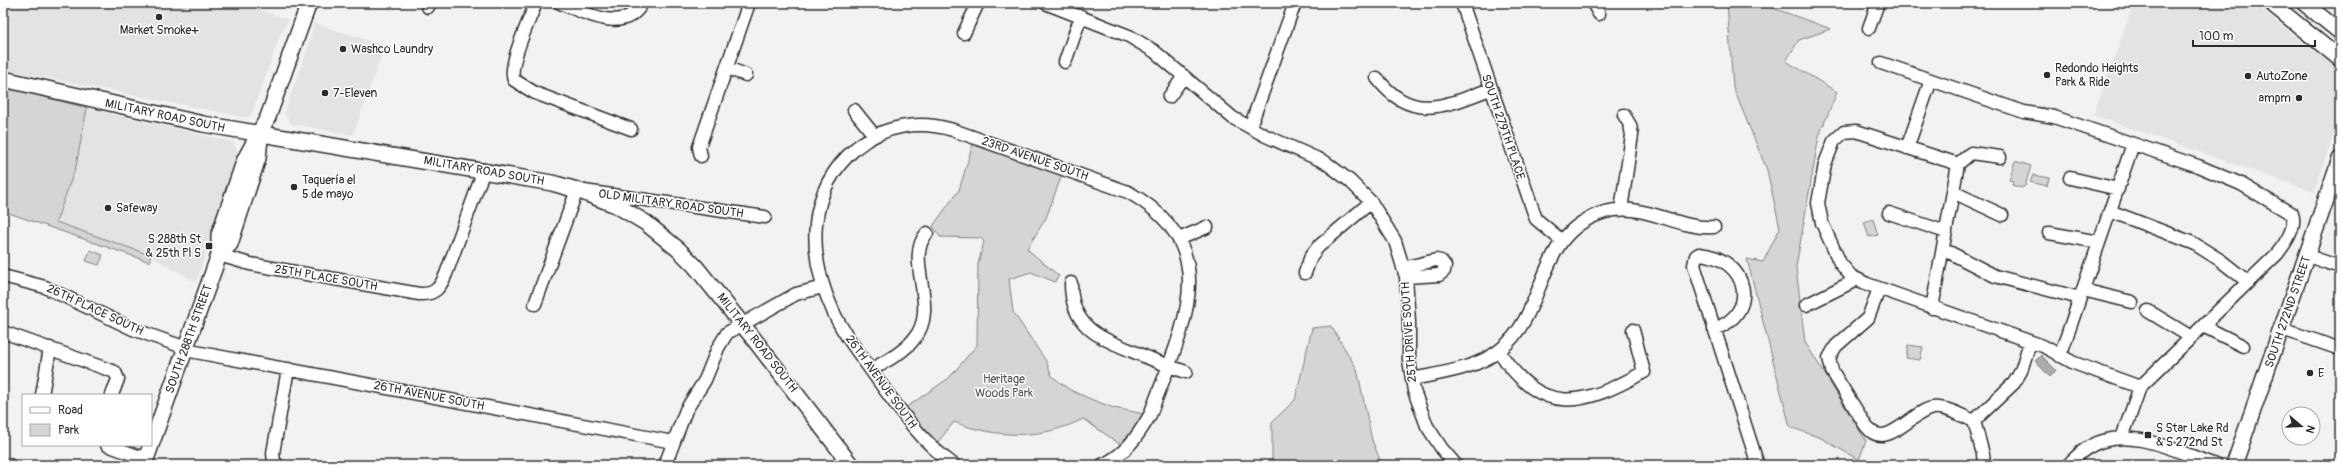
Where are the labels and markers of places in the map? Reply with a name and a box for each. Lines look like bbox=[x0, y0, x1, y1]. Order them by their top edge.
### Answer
marker: Market Smoke+ bbox=[154, 12, 164, 22]
place label: Market Smoke+ bbox=[120, 23, 200, 38]
place label: Washco Laundry bbox=[351, 42, 433, 57]
marker: Washco Laundry bbox=[338, 44, 348, 54]
place label: Redondo Heights Park & Ride bbox=[2055, 61, 2139, 90]
place label: AutoZone bbox=[2256, 69, 2307, 84]
marker: Redondo Heights Park & Ride bbox=[2042, 70, 2052, 80]
marker: AutoZone bbox=[2243, 71, 2253, 81]
place label: 7-Eleven bbox=[333, 86, 378, 101]
marker: 7-Eleven bbox=[320, 88, 330, 98]
place label: ampm bbox=[2258, 91, 2291, 106]
marker: ampm bbox=[2294, 93, 2304, 103]
place label: Taquería el 5 de mayo bbox=[302, 173, 356, 202]
marker: Taquería el 5 de mayo bbox=[289, 182, 299, 192]
place label: Safeway bbox=[116, 201, 157, 216]
marker: Safeway bbox=[103, 203, 113, 213]
place label: S 288th St & 25th Pl S bbox=[146, 232, 201, 261]
marker: S 288th St & 25th Pl S bbox=[204, 241, 214, 251]
place label: E bbox=[2318, 366, 2324, 381]
marker: E bbox=[2305, 368, 2315, 378]
place label: S Star Lake Rd & S 272nd St bbox=[2156, 421, 2229, 450]
marker: S Star Lake Rd & S 272nd St bbox=[2143, 430, 2153, 440]

